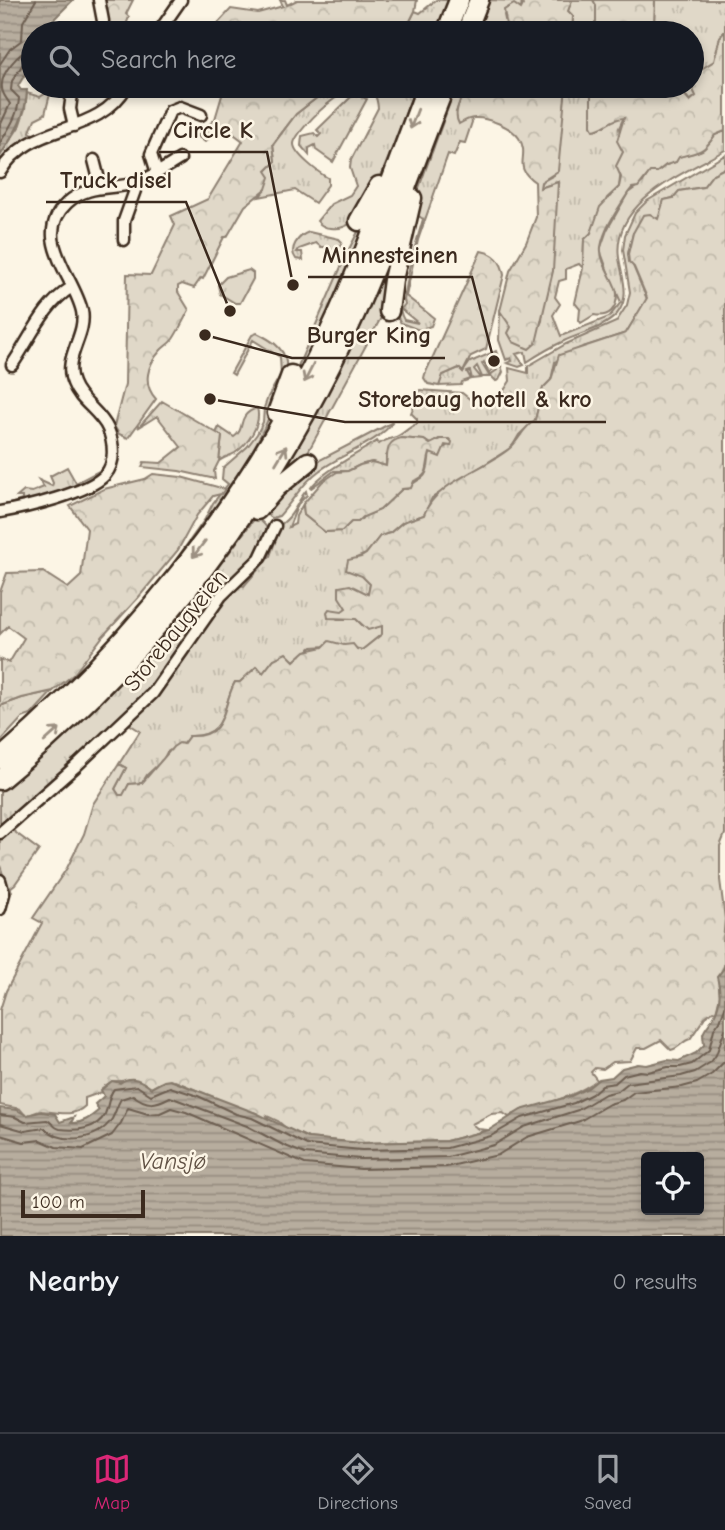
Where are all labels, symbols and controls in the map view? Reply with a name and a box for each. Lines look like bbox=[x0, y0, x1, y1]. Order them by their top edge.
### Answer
search box bbox=[21, 21, 704, 98]
icon: search bbox=[45, 41, 83, 79]
text: Search here bbox=[101, 45, 236, 75]
callout: Circle K bbox=[159, 107, 267, 152]
one-way arrow bbox=[407, 107, 419, 129]
text: Circle K bbox=[173, 116, 253, 144]
callout: Truck disel bbox=[46, 157, 186, 202]
text: Truck disel bbox=[60, 166, 172, 194]
callout: Minnesteinen bbox=[308, 232, 472, 277]
text: Minnesteinen bbox=[322, 241, 458, 269]
callout: Burger King bbox=[292, 313, 445, 358]
text: Burger King bbox=[307, 321, 431, 349]
one-way arrow bbox=[302, 362, 316, 383]
callout: Storebaug hotell & kro bbox=[345, 377, 606, 422]
text: Storebaug hotell & kro bbox=[358, 385, 592, 413]
one-way arrow bbox=[275, 445, 289, 465]
one-way arrow bbox=[191, 540, 206, 558]
street label: Storebaugveien bbox=[118, 564, 233, 697]
one-way arrow bbox=[42, 727, 60, 743]
water label: Vansjø bbox=[140, 1147, 206, 1175]
map controls bbox=[641, 1152, 704, 1215]
button: locate bbox=[641, 1152, 704, 1215]
scale bar bbox=[21, 1187, 145, 1219]
text: 100 m bbox=[32, 1191, 85, 1213]
text: Nearby bbox=[28, 1264, 119, 1299]
text: 0 results bbox=[613, 1268, 697, 1295]
tab: Map bbox=[93, 1450, 131, 1514]
tab: Directions bbox=[318, 1450, 398, 1514]
tab: Saved bbox=[584, 1450, 632, 1514]

